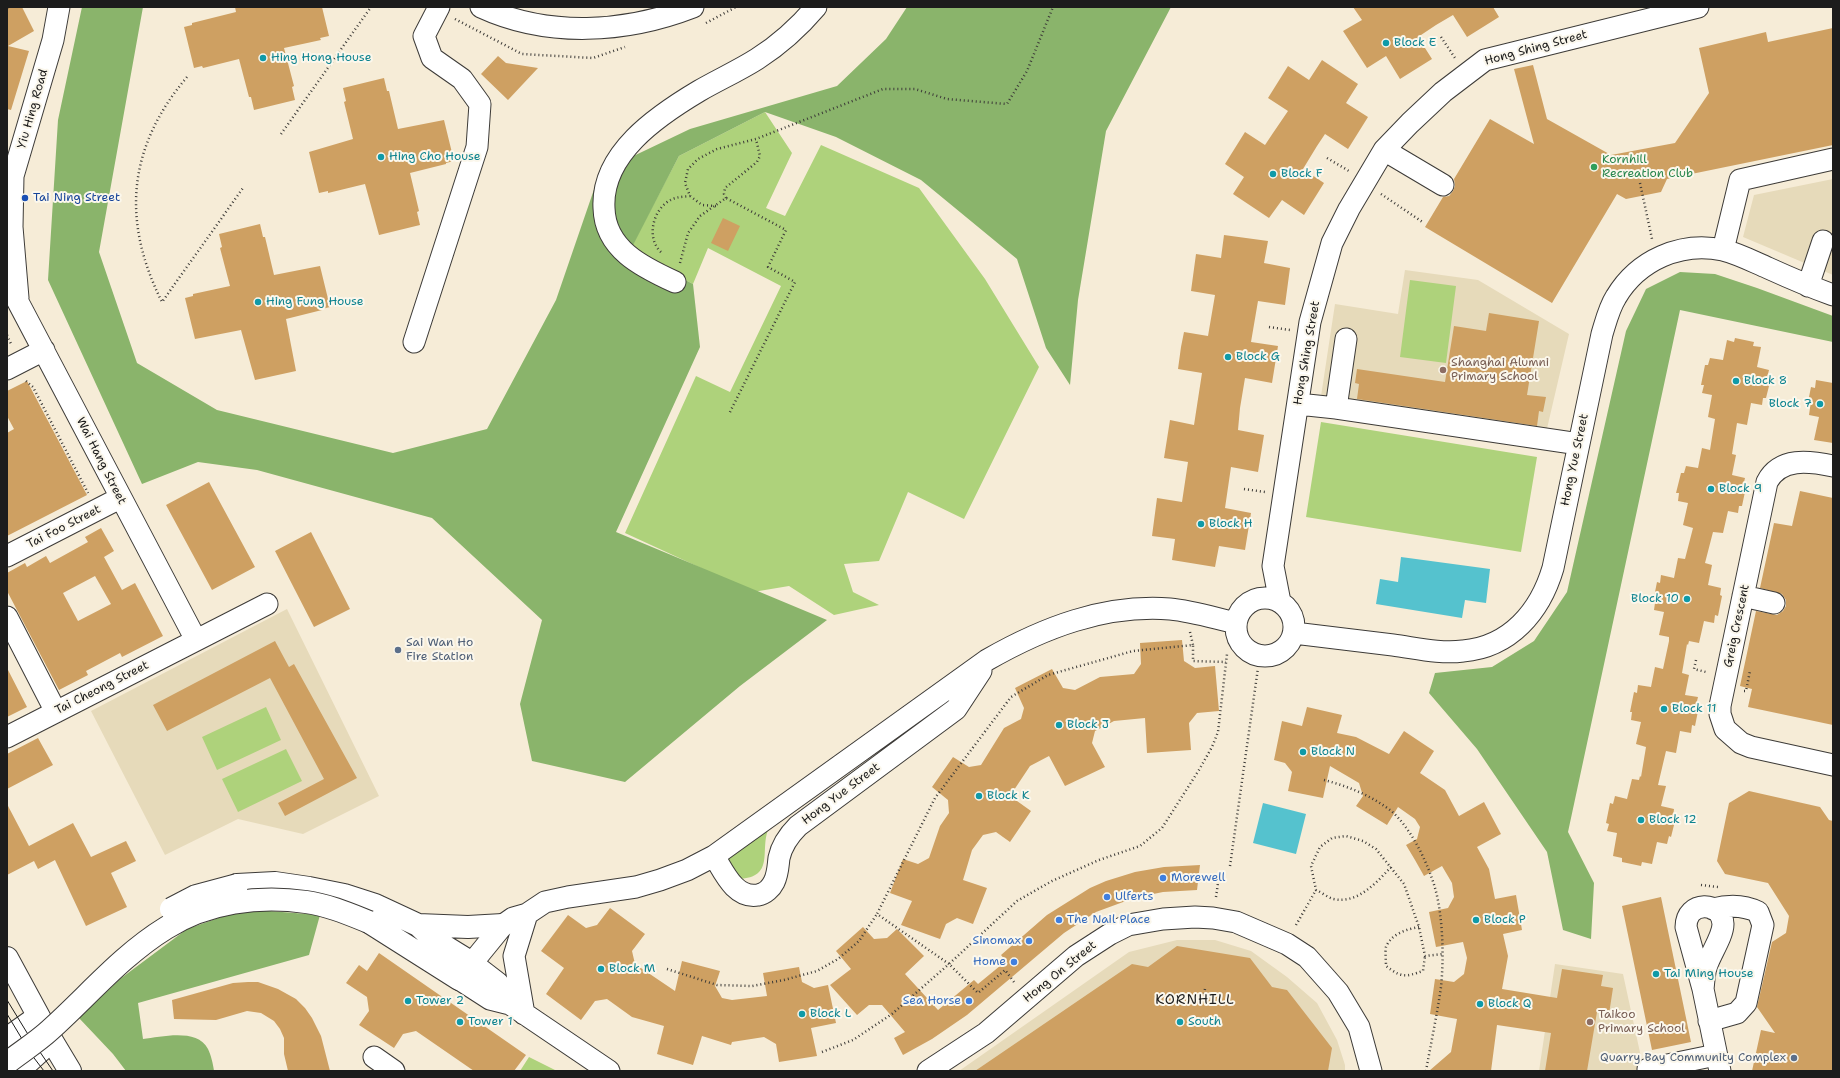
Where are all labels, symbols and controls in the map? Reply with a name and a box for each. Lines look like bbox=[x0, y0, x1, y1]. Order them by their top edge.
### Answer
street label: Hong Shing Street bbox=[1483, 27, 1589, 69]
place label: Block E bbox=[1394, 36, 1436, 50]
marker: Block E bbox=[1381, 38, 1391, 48]
place label: Hing Hong House bbox=[271, 51, 371, 65]
marker: Hing Hong House bbox=[258, 53, 268, 63]
street label: Yiu Hing Road bbox=[15, 68, 51, 150]
place label: Hing Cho House bbox=[389, 150, 481, 164]
marker: Hing Cho House bbox=[376, 152, 386, 162]
place label: Kornhill Recreation Club bbox=[1602, 153, 1693, 181]
marker: Kornhill Recreation Club bbox=[1589, 162, 1599, 172]
place label: Block F bbox=[1281, 167, 1323, 181]
marker: Block F bbox=[1268, 169, 1278, 179]
place label: Tai Ning Street bbox=[33, 191, 120, 205]
marker: Tai Ning Street bbox=[20, 193, 30, 203]
place label: Hing Fung House bbox=[266, 295, 364, 309]
marker: Hing Fung House bbox=[253, 297, 263, 307]
street label: Hong Shing Street bbox=[1291, 300, 1323, 406]
place label: Block G bbox=[1236, 350, 1280, 364]
marker: Block G bbox=[1223, 352, 1233, 362]
place label: Shanghai Alumni Primary School bbox=[1451, 356, 1549, 384]
marker: Shanghai Alumni Primary School bbox=[1438, 365, 1448, 375]
place label: Block 8 bbox=[1744, 374, 1787, 388]
marker: Block 8 bbox=[1731, 376, 1741, 386]
place label: Block 7 bbox=[1769, 397, 1812, 411]
marker: Block 7 bbox=[1815, 399, 1825, 409]
street label: Hong Yue Street bbox=[1558, 413, 1592, 507]
street label: Wai Hang Street bbox=[73, 415, 129, 507]
place label: Block 9 bbox=[1719, 482, 1762, 496]
marker: Block 9 bbox=[1706, 484, 1716, 494]
street label: Tai Foo Street bbox=[25, 502, 103, 552]
place label: Block H bbox=[1209, 517, 1253, 531]
marker: Block H bbox=[1196, 519, 1206, 529]
street label: Greig Crescent bbox=[1721, 583, 1753, 669]
place label: Block 10 bbox=[1631, 592, 1679, 606]
marker: Block 10 bbox=[1682, 594, 1692, 604]
place label: Sai Wan Ho Fire Station bbox=[406, 636, 473, 664]
marker: Sai Wan Ho Fire Station bbox=[393, 645, 403, 655]
street label: Tai Cheong Street bbox=[53, 658, 151, 718]
place label: Block 11 bbox=[1672, 702, 1716, 716]
marker: Block 11 bbox=[1659, 704, 1669, 714]
place label: Block J bbox=[1067, 718, 1109, 732]
marker: Block J bbox=[1054, 720, 1064, 730]
place label: Block N bbox=[1311, 745, 1355, 759]
marker: Block N bbox=[1298, 747, 1308, 757]
street label: Hong Yue Street bbox=[799, 760, 883, 828]
place label: Block K bbox=[987, 789, 1030, 803]
marker: Block K bbox=[974, 791, 984, 801]
place label: Block 12 bbox=[1649, 813, 1697, 827]
marker: Block 12 bbox=[1636, 815, 1646, 825]
place label: Morewell bbox=[1171, 871, 1225, 885]
marker: Morewell bbox=[1158, 873, 1168, 883]
place label: Ulferts bbox=[1115, 890, 1153, 904]
marker: Ulferts bbox=[1102, 892, 1112, 902]
place label: The Nail Place bbox=[1067, 913, 1150, 927]
place label: Block P bbox=[1484, 913, 1526, 927]
marker: The Nail Place bbox=[1054, 915, 1064, 925]
marker: Block P bbox=[1471, 915, 1481, 925]
place label: Sinomax bbox=[972, 934, 1021, 948]
marker: Sinomax bbox=[1024, 936, 1034, 946]
street label: Hong On Street bbox=[1021, 938, 1099, 1006]
place label: Home bbox=[973, 955, 1006, 969]
marker: Home bbox=[1009, 957, 1019, 967]
place label: Block M bbox=[609, 962, 655, 976]
marker: Block M bbox=[596, 964, 606, 974]
place label: Tai Ming House bbox=[1664, 967, 1754, 981]
marker: Tai Ming House bbox=[1651, 969, 1661, 979]
district label: KORNHILL bbox=[1155, 992, 1235, 1008]
place label: Tower 2 bbox=[416, 994, 464, 1008]
place label: Sea Horse bbox=[903, 994, 961, 1008]
marker: Tower 2 bbox=[403, 996, 413, 1006]
marker: Sea Horse bbox=[964, 996, 974, 1006]
place label: Block Q bbox=[1488, 997, 1532, 1011]
marker: Block Q bbox=[1475, 999, 1485, 1009]
place label: Block L bbox=[810, 1007, 851, 1021]
place label: Taikoo Primary School bbox=[1598, 1008, 1685, 1036]
marker: Block L bbox=[797, 1009, 807, 1019]
place label: Tower 1 bbox=[468, 1015, 513, 1029]
place label: South bbox=[1188, 1015, 1221, 1029]
marker: Tower 1 bbox=[455, 1017, 465, 1027]
marker: South bbox=[1175, 1017, 1185, 1027]
marker: Taikoo Primary School bbox=[1585, 1017, 1595, 1027]
place label: Quarry Bay Community Complex bbox=[1600, 1051, 1786, 1065]
marker: Quarry Bay Community Complex bbox=[1789, 1053, 1799, 1063]

